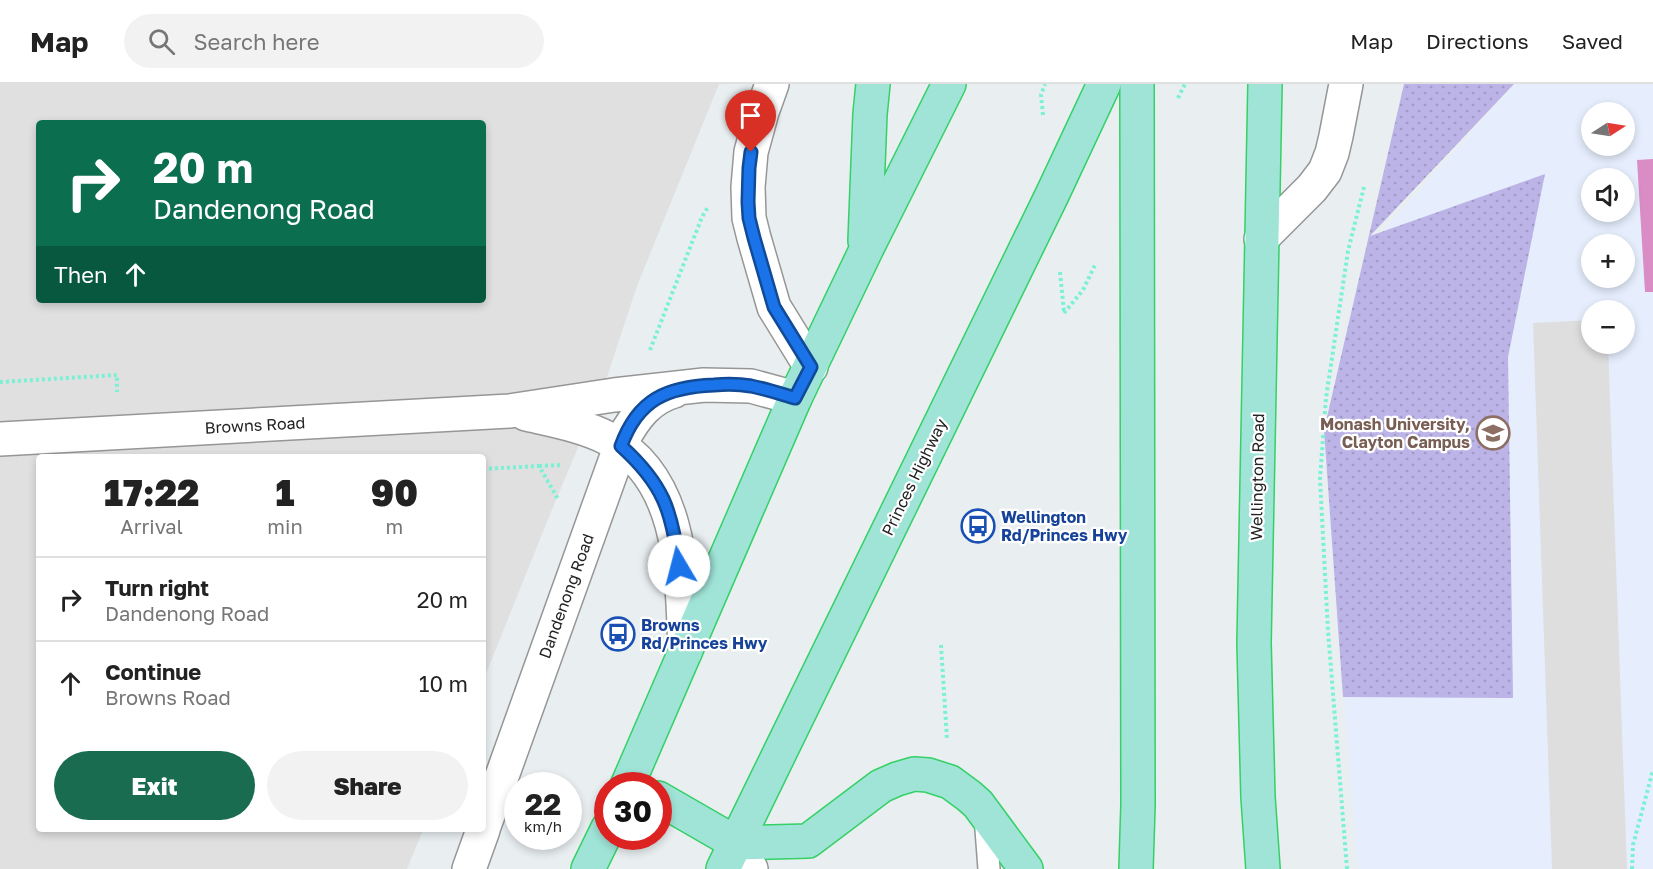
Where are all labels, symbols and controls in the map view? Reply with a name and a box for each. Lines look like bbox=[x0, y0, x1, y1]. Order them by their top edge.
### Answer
search box bbox=[124, 14, 544, 68]
text: Map bbox=[30, 25, 88, 58]
icon: search bbox=[145, 25, 178, 58]
text: Search here bbox=[193, 28, 319, 55]
text: Map bbox=[1350, 28, 1393, 54]
text: Directions bbox=[1426, 28, 1529, 54]
text: Saved bbox=[1562, 28, 1623, 54]
pin bbox=[725, 90, 776, 152]
icon: arrive bbox=[734, 99, 767, 132]
north arrow bbox=[1581, 102, 1635, 156]
map controls bbox=[1581, 102, 1635, 354]
text: 20 m bbox=[153, 142, 253, 192]
icon: right bbox=[54, 144, 132, 222]
button: sound bbox=[1581, 168, 1635, 222]
text: Dandenong Road bbox=[153, 193, 375, 225]
button: + bbox=[1581, 234, 1635, 288]
icon: ahead bbox=[119, 258, 152, 291]
text: Then bbox=[54, 261, 107, 288]
button: − bbox=[1581, 300, 1635, 354]
street label: Browns Road bbox=[204, 412, 306, 438]
street label: Wellington Road bbox=[1246, 413, 1268, 541]
place label: Monash University, Clayton Campus bbox=[1320, 414, 1470, 452]
street label: Princes Highway bbox=[877, 415, 951, 539]
school or university icon: Monash University, Clayton Campus bbox=[1475, 415, 1511, 451]
text: 17:22 bbox=[104, 471, 199, 514]
text: 1 bbox=[276, 471, 295, 514]
text: 90 bbox=[371, 471, 418, 514]
place label: Wellington Rd/Princes Hwy bbox=[1001, 507, 1128, 545]
bus stop icon: Wellington Rd/Princes Hwy bbox=[960, 508, 996, 544]
text: Arrival bbox=[120, 514, 183, 538]
text: min bbox=[267, 514, 303, 538]
text: m bbox=[385, 514, 403, 538]
street label: Dandenong Road bbox=[534, 531, 598, 661]
position arrow bbox=[647, 534, 711, 598]
text: Turn right bbox=[105, 574, 209, 601]
icon: right bbox=[54, 583, 87, 616]
text: 20 m bbox=[417, 586, 468, 613]
text: Dandenong Road bbox=[105, 601, 269, 625]
place label: Browns Rd/Princes Hwy bbox=[641, 615, 768, 653]
bus stop icon: Browns Rd/Princes Hwy bbox=[600, 616, 636, 652]
text: Continue bbox=[105, 658, 201, 685]
icon: ahead bbox=[54, 667, 87, 700]
text: 10 m bbox=[419, 670, 468, 697]
text: Browns Road bbox=[105, 685, 231, 709]
button: Exit bbox=[54, 751, 255, 820]
button: Share bbox=[267, 751, 468, 820]
speed limit sign: 30 bbox=[594, 772, 672, 850]
text: 22 bbox=[525, 786, 561, 822]
text: km/h bbox=[524, 817, 562, 835]

